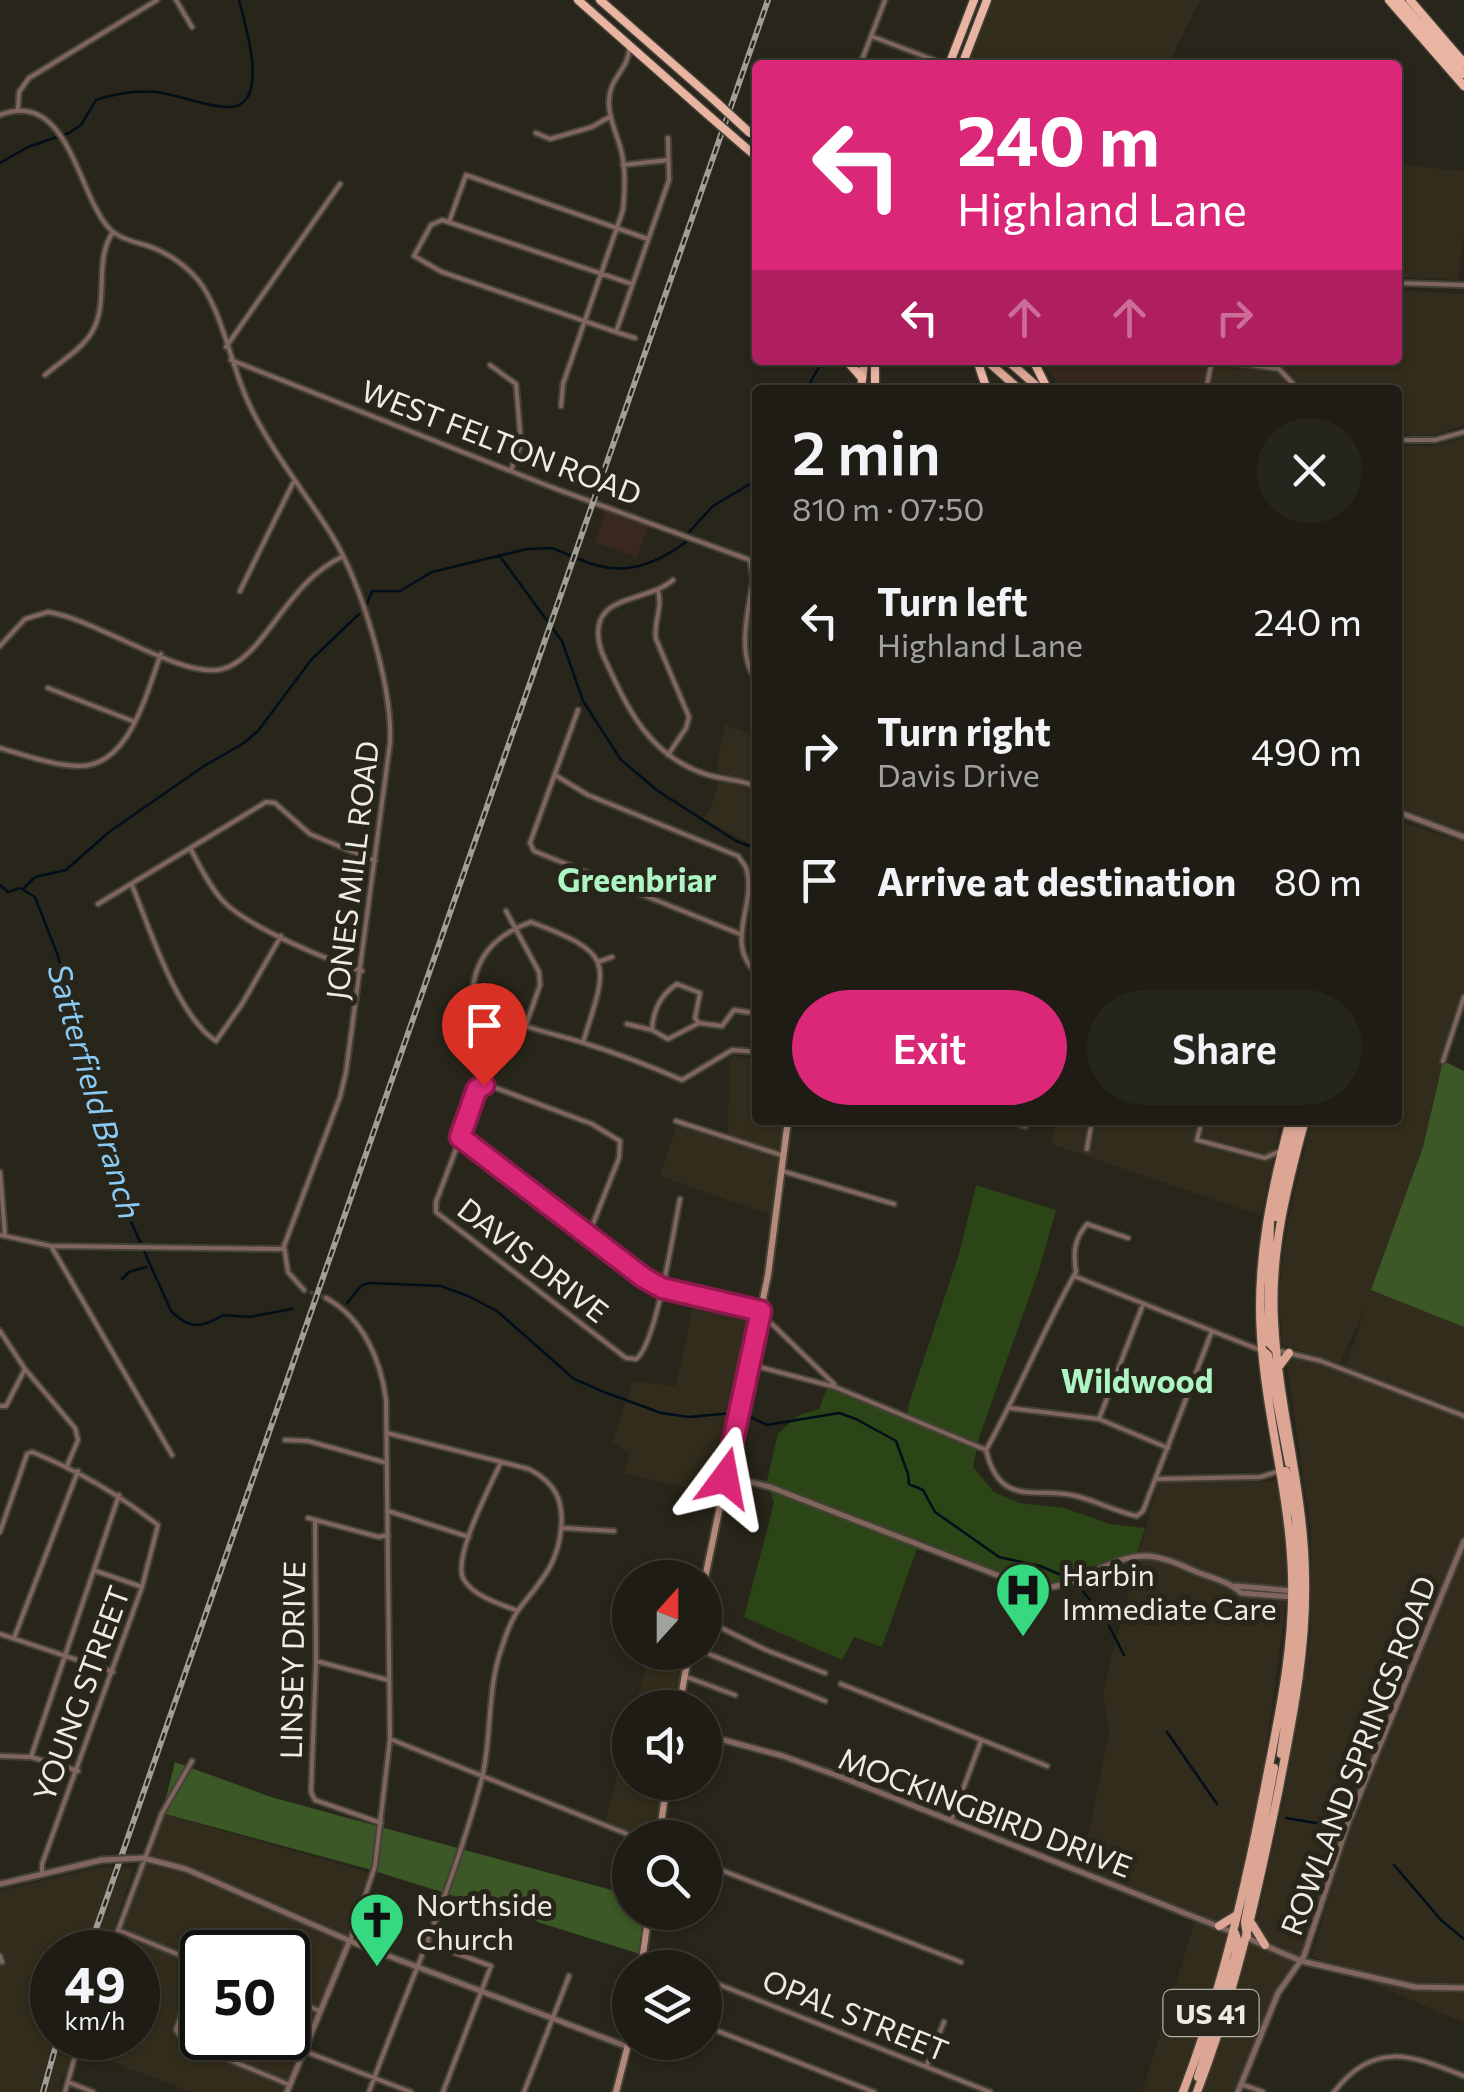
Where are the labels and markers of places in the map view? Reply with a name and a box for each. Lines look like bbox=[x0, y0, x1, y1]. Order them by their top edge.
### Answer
pin bbox=[442, 983, 527, 1086]
place label: Harbin Immediate Care bbox=[1062, 1555, 1276, 1626]
hospital icon: Harbin Immediate Care bbox=[993, 1560, 1053, 1639]
place label: Northside Church bbox=[416, 1885, 553, 1956]
church icon: Northside Church bbox=[347, 1890, 407, 1969]

